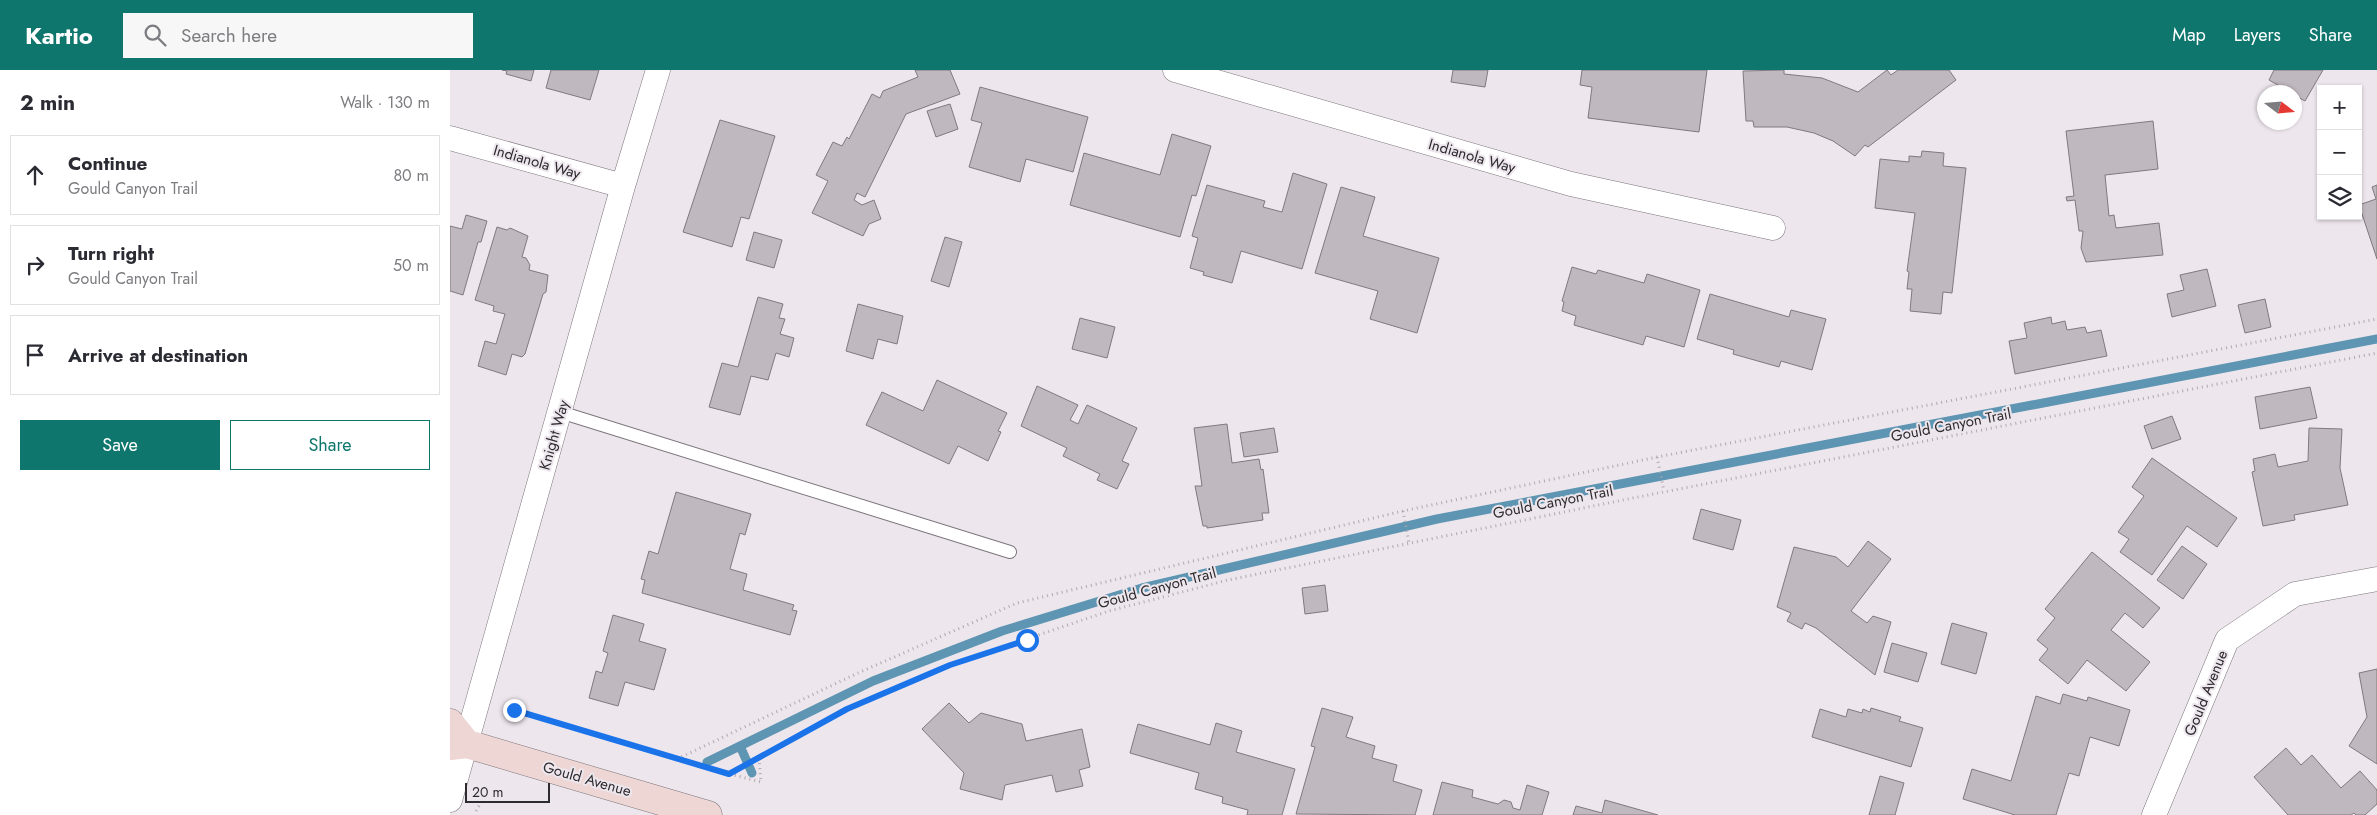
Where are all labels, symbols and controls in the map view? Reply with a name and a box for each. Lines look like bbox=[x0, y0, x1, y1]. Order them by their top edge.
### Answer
search box bbox=[123, 13, 473, 58]
text: Kartio bbox=[25, 18, 93, 53]
icon: search bbox=[141, 21, 169, 49]
text: Search here bbox=[181, 22, 277, 49]
text: Map bbox=[2172, 22, 2206, 48]
text: Layers bbox=[2234, 22, 2281, 48]
text: Share bbox=[2309, 22, 2352, 48]
north arrow bbox=[2257, 85, 2302, 130]
map controls bbox=[2317, 85, 2362, 220]
button: + bbox=[2317, 85, 2362, 130]
text: 2 min bbox=[20, 88, 75, 118]
text: Walk · 130 m bbox=[340, 91, 430, 114]
button: − bbox=[2317, 130, 2362, 175]
street label: Indianola Way bbox=[1426, 133, 1518, 179]
street label: Indianola Way bbox=[491, 139, 583, 185]
text: Continue bbox=[68, 150, 147, 177]
icon: ahead bbox=[21, 161, 49, 189]
text: 80 m bbox=[393, 164, 429, 187]
button: layers bbox=[2317, 175, 2362, 220]
text: Gould Canyon Trail bbox=[68, 177, 198, 200]
text: Turn right bbox=[68, 240, 154, 267]
icon: right bbox=[21, 251, 49, 279]
text: 50 m bbox=[393, 254, 429, 277]
text: Gould Canyon Trail bbox=[68, 267, 198, 290]
icon: arrive bbox=[21, 341, 49, 369]
text: Arrive at destination bbox=[68, 342, 248, 369]
street label: Knight Way bbox=[534, 397, 575, 473]
street label: Gould Canyon Trail bbox=[1889, 403, 2013, 447]
button: Save bbox=[20, 420, 220, 470]
button: Share bbox=[230, 420, 430, 470]
street label: Gould Canyon Trail bbox=[1491, 480, 1615, 524]
street label: Gould Canyon Trail bbox=[1095, 562, 1219, 614]
route start bbox=[1016, 629, 1039, 652]
street label: Gould Avenue bbox=[2179, 646, 2233, 739]
route end bbox=[503, 699, 526, 722]
street label: Gould Avenue bbox=[540, 756, 634, 802]
scale bar bbox=[465, 780, 550, 803]
text: 20 m bbox=[472, 782, 504, 802]

